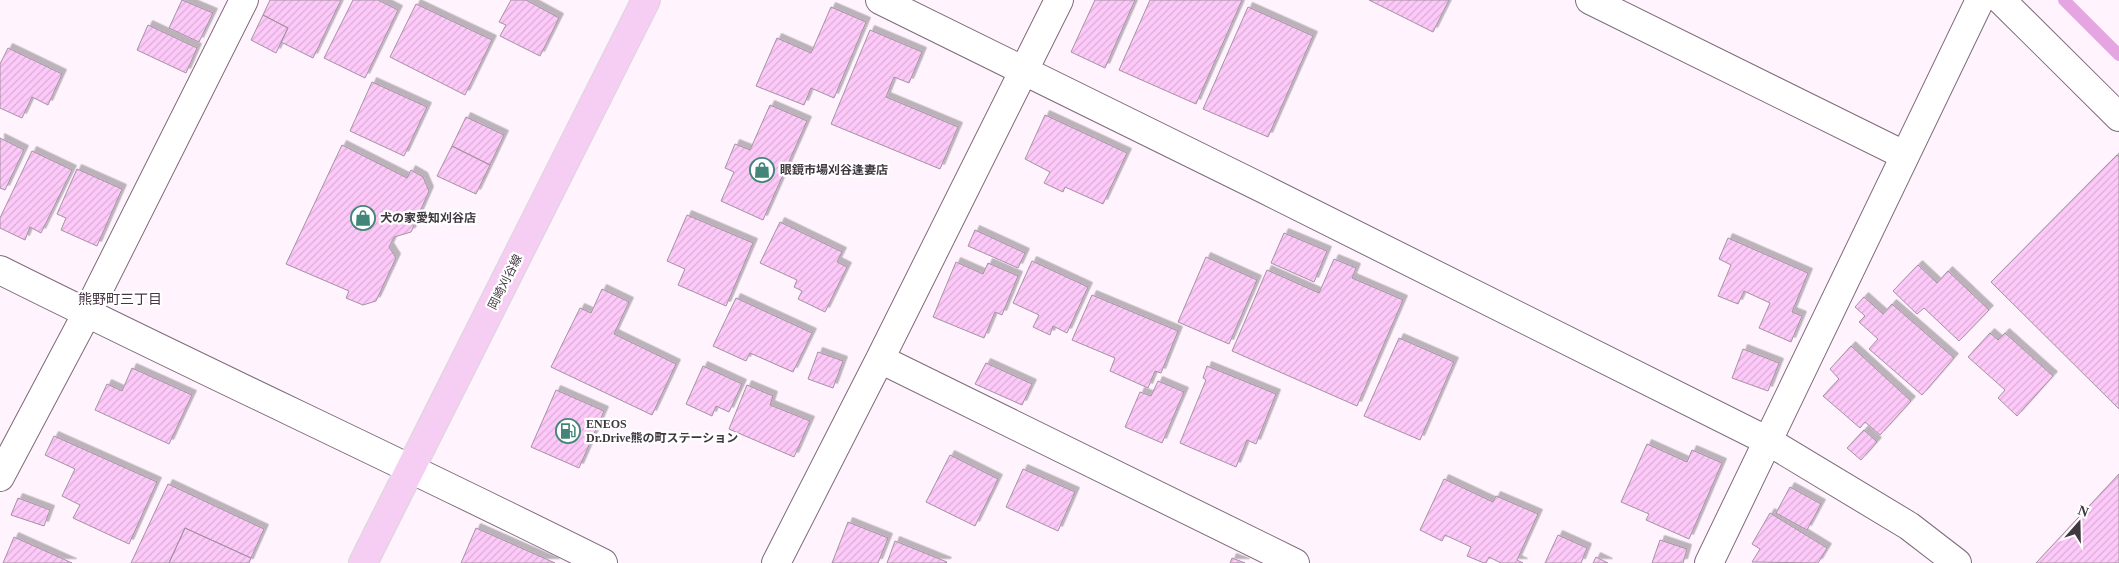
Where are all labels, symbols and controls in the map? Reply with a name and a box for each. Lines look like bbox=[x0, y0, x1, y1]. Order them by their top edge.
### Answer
shop icon: 眼鏡市場刈谷逢妻店 bbox=[749, 157, 775, 183]
place label: 眼鏡市場刈谷逢妻店 bbox=[780, 163, 888, 177]
shop icon: 犬の家愛知刈谷店 bbox=[350, 205, 376, 231]
place label: 犬の家愛知刈谷店 bbox=[380, 211, 476, 225]
street label: 岡崎刈谷線 bbox=[485, 252, 525, 312]
district label: 熊野町三丁目 bbox=[78, 291, 162, 307]
place label: ENEOS Dr.Drive熊の町ステーション bbox=[586, 417, 738, 445]
fuel station icon: ENEOS Dr.Drive熊の町ステーション bbox=[555, 418, 581, 444]
north arrow bbox=[2054, 498, 2104, 548]
text: N bbox=[2076, 502, 2091, 520]

